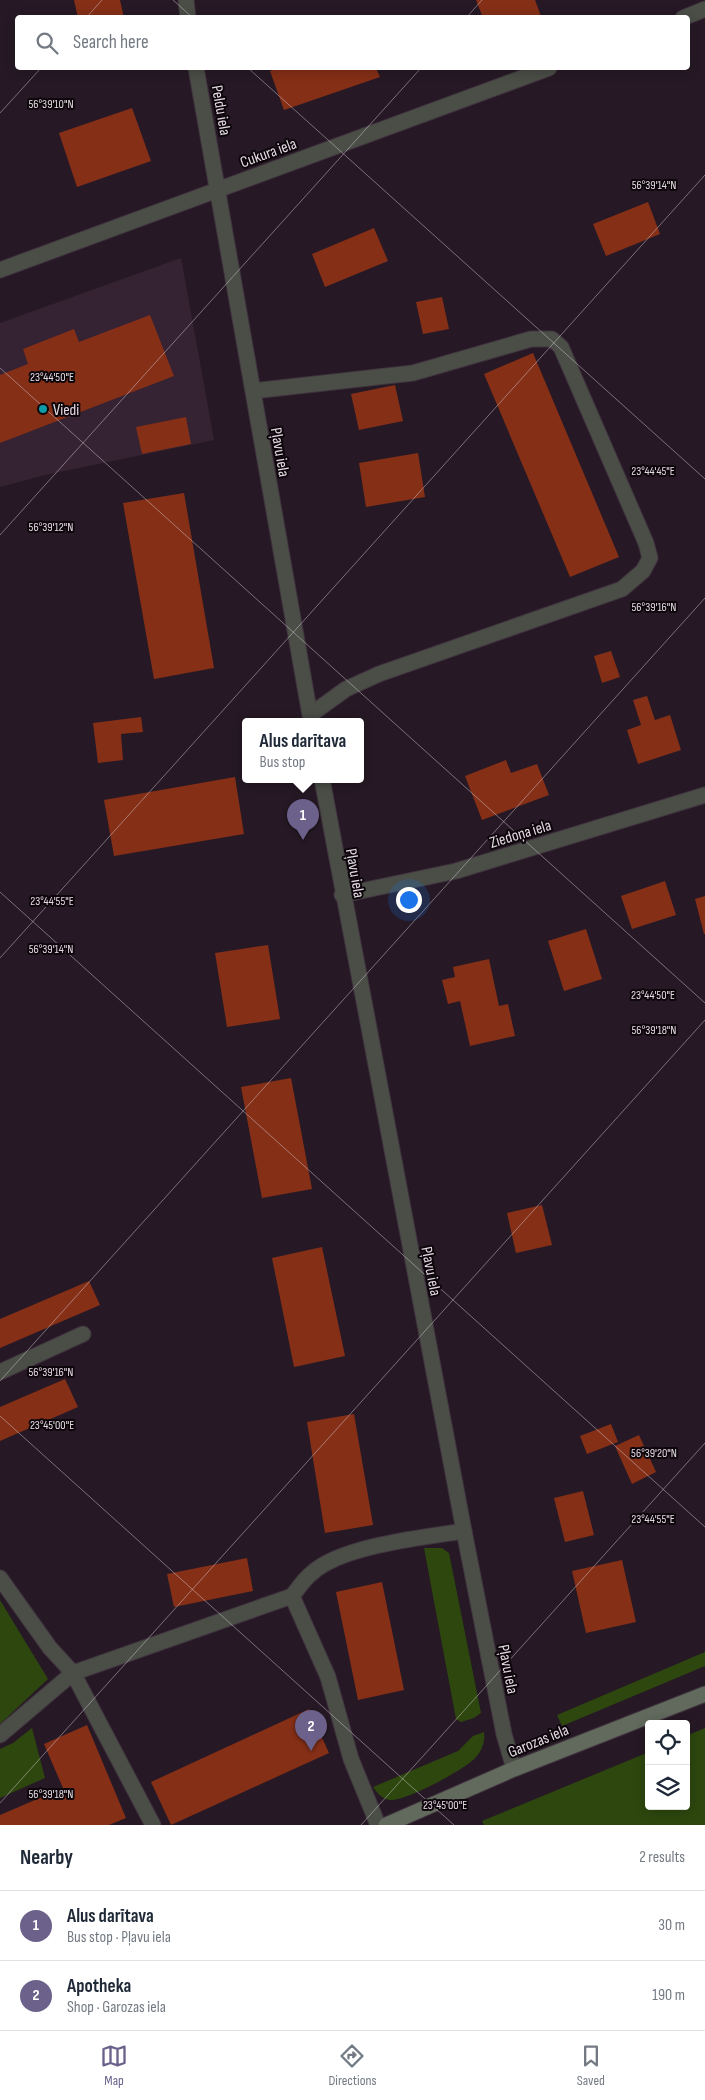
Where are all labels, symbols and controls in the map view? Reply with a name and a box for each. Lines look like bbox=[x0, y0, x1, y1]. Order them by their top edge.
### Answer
search box bbox=[15, 15, 690, 70]
icon: search bbox=[33, 29, 61, 57]
text: Search here bbox=[73, 31, 149, 54]
street label: Peldu iela bbox=[207, 84, 234, 137]
text: 56°39'10"N bbox=[28, 97, 74, 112]
street label: Cukura iela bbox=[238, 134, 299, 172]
text: 56°39'14"N bbox=[632, 178, 676, 193]
text: 23°44'50"E bbox=[30, 370, 74, 385]
place label: Viedi bbox=[53, 401, 79, 420]
marker: Viedi bbox=[37, 403, 49, 415]
street label: Pļavu iela bbox=[266, 426, 293, 478]
text: 23°44'45"E bbox=[631, 464, 675, 479]
text: 56°39'12"N bbox=[29, 520, 73, 535]
text: 56°39'16"N bbox=[632, 600, 676, 615]
popup bbox=[242, 718, 364, 783]
text: Alus darītava bbox=[260, 730, 346, 753]
text: Bus stop bbox=[260, 753, 305, 772]
pin: 1 bbox=[287, 799, 319, 840]
street label: Ziedoņa iela bbox=[487, 816, 554, 853]
street label: Pļavu iela bbox=[341, 847, 368, 899]
your location bbox=[396, 887, 422, 913]
text: 23°44'55"E bbox=[30, 894, 74, 909]
text: 56°39'14"N bbox=[29, 942, 73, 957]
text: 23°44'50"E bbox=[631, 988, 675, 1003]
text: 56°39'18"N bbox=[632, 1023, 676, 1038]
street label: Pļavu iela bbox=[416, 1245, 445, 1298]
text: 56°39'16"N bbox=[29, 1365, 73, 1380]
text: 23°45'00"E bbox=[30, 1418, 74, 1433]
text: 56°39'20"N bbox=[631, 1446, 677, 1461]
text: 23°44'55"E bbox=[631, 1512, 675, 1527]
street label: Pļavu iela bbox=[493, 1643, 522, 1696]
pin: 2 bbox=[295, 1710, 327, 1751]
map controls bbox=[645, 1720, 690, 1810]
button: locate bbox=[645, 1720, 690, 1765]
street label: Garozas iela bbox=[505, 1721, 572, 1762]
button: layers bbox=[645, 1765, 690, 1810]
text: 56°39'18"N bbox=[29, 1787, 73, 1802]
text: 23°45'00"E bbox=[423, 1798, 467, 1813]
text: Nearby bbox=[20, 1845, 73, 1870]
text: 2 results bbox=[639, 1848, 685, 1867]
text: Alus darītava bbox=[67, 1905, 154, 1928]
text: 1 bbox=[33, 1916, 39, 1935]
text: 30 m bbox=[658, 1916, 685, 1935]
text: Bus stop · Pļavu iela bbox=[67, 1928, 171, 1947]
text: Apotheka bbox=[67, 1975, 131, 1998]
text: 2 bbox=[32, 1986, 40, 2005]
text: 190 m bbox=[652, 1986, 685, 2005]
text: Shop · Garozas iela bbox=[67, 1998, 166, 2017]
tab: Map bbox=[100, 2042, 128, 2089]
tab: Directions bbox=[328, 2042, 377, 2089]
tab: Saved bbox=[577, 2042, 605, 2089]

